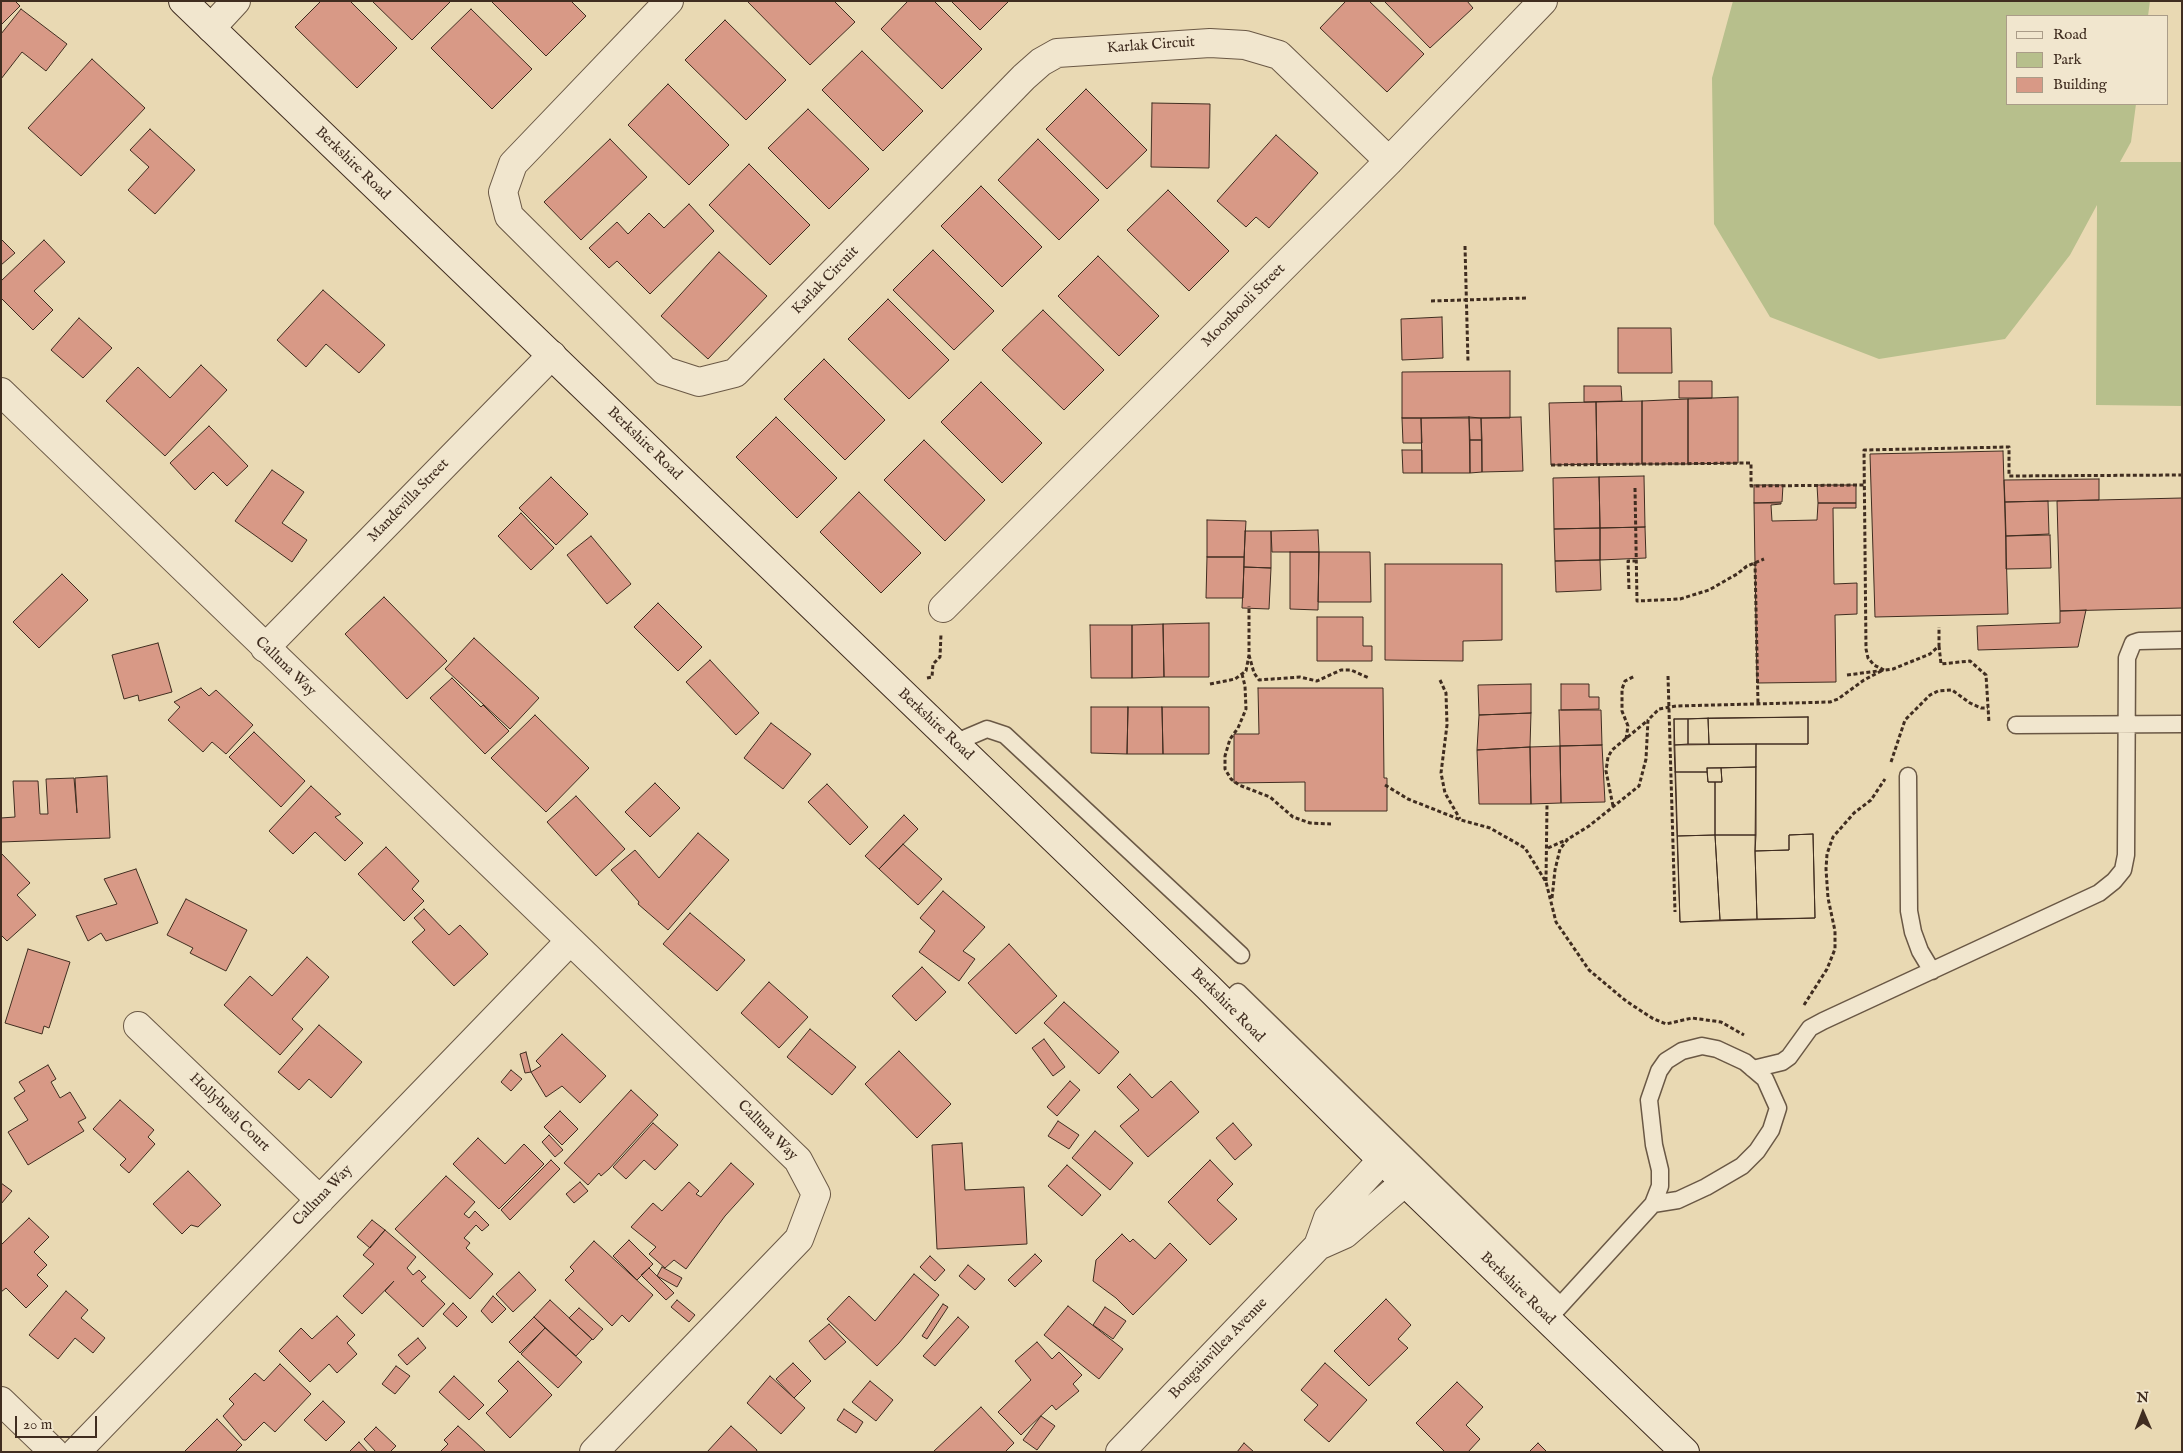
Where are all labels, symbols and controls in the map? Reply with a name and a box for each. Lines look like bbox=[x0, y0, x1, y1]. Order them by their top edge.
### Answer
legend bbox=[2006, 15, 2168, 105]
text: Road bbox=[2053, 25, 2087, 44]
street label: Karlak Circuit bbox=[1106, 34, 1196, 58]
text: Park bbox=[2053, 50, 2082, 69]
text: Building bbox=[2053, 75, 2107, 94]
street label: Berkshire Road bbox=[311, 124, 393, 204]
street label: Karlak Circuit bbox=[789, 243, 863, 319]
street label: Moonbooli Street bbox=[1198, 260, 1290, 352]
street label: Berkshire Road bbox=[603, 404, 685, 484]
street label: Mandevilla Street bbox=[365, 455, 453, 547]
street label: Calluna Way bbox=[251, 633, 319, 701]
street label: Berkshire Road bbox=[893, 685, 977, 765]
street label: Berkshire Road bbox=[1186, 965, 1268, 1047]
street label: Hollybush Court bbox=[185, 1070, 273, 1156]
street label: Calluna Way bbox=[733, 1097, 801, 1165]
street label: Calluna Way bbox=[289, 1162, 357, 1230]
street label: Berkshire Road bbox=[1476, 1249, 1558, 1329]
street label: Bougainvillea Avenue bbox=[1166, 1295, 1272, 1403]
north arrow bbox=[2118, 1388, 2168, 1438]
text: N bbox=[2137, 1389, 2149, 1407]
scale bar bbox=[18, 1406, 100, 1438]
text: 20 m bbox=[23, 1415, 52, 1434]

